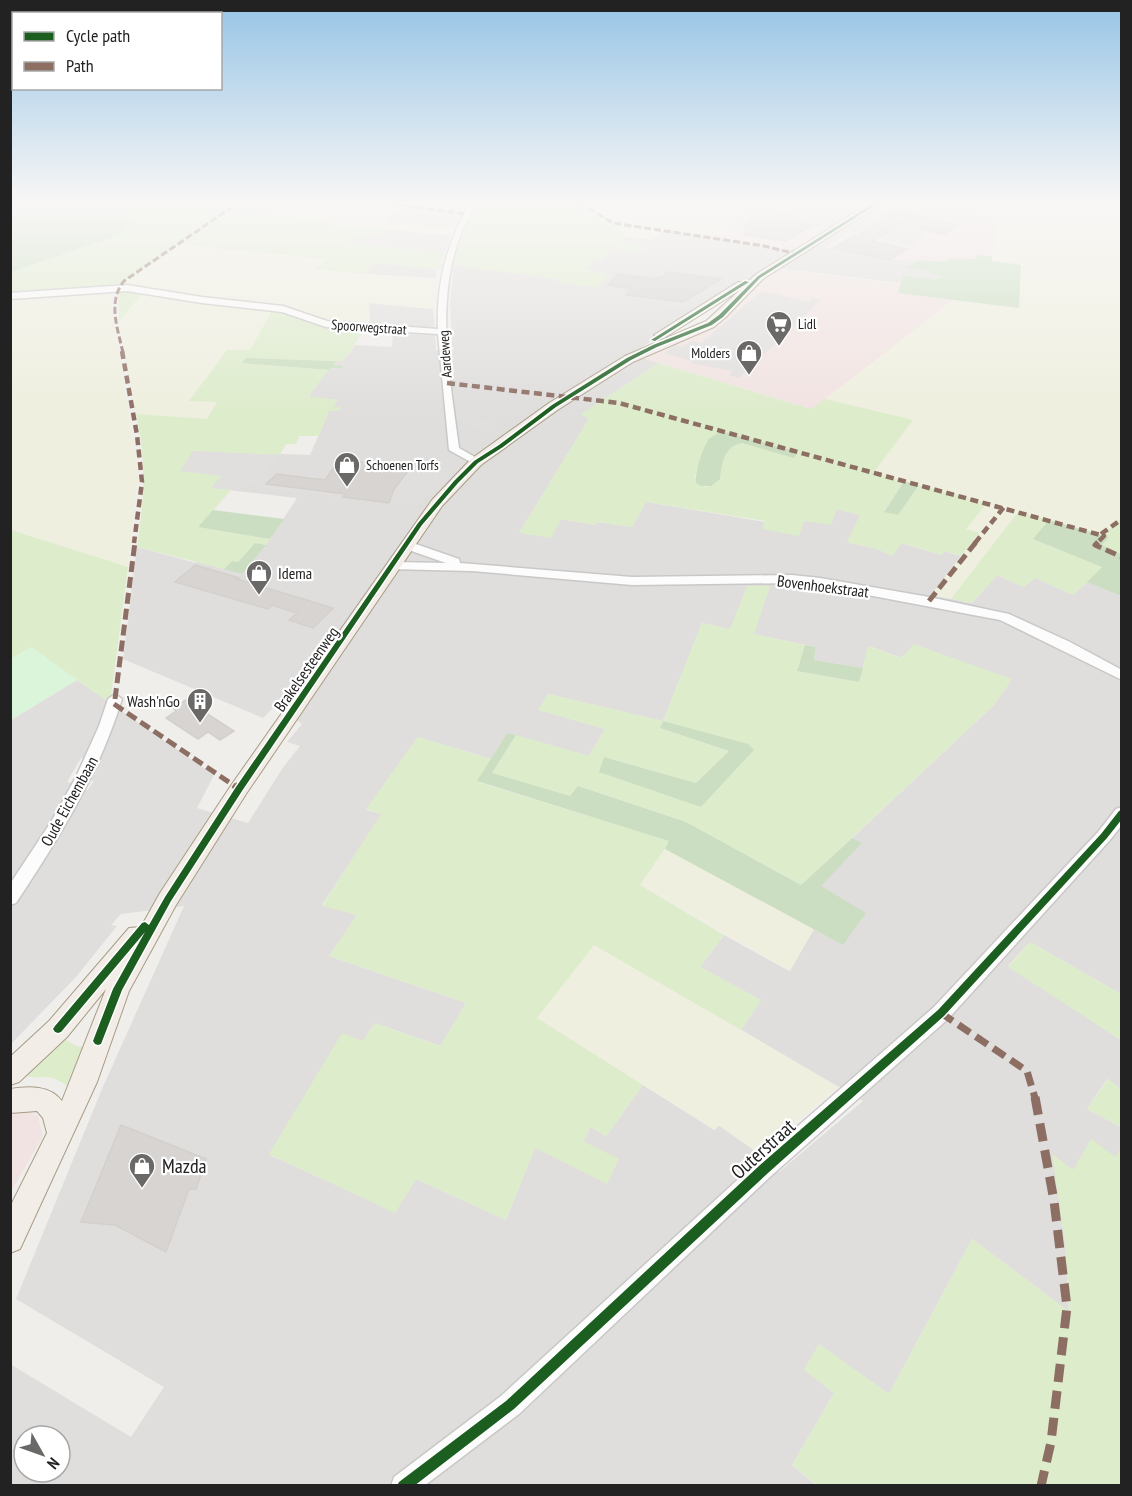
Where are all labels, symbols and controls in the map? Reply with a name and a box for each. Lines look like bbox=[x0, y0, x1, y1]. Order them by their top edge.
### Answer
legend bbox=[12, 12, 222, 90]
text: Cycle path bbox=[66, 24, 130, 47]
text: Path bbox=[66, 54, 94, 77]
supermarket icon: Lidl bbox=[764, 309, 794, 347]
street label: Spoorwegstraat bbox=[331, 315, 407, 339]
place label: Lidl bbox=[798, 315, 817, 333]
street label: Aardeweg bbox=[434, 330, 456, 378]
shop icon: Molders bbox=[734, 338, 764, 376]
place label: Molders bbox=[691, 344, 730, 362]
shop icon: Schoenen Torfs bbox=[332, 450, 362, 488]
place label: Schoenen Torfs bbox=[366, 456, 439, 474]
shop icon: Idema bbox=[244, 558, 274, 596]
place label: Idema bbox=[278, 563, 312, 583]
street label: Bovenhoekstraat bbox=[776, 570, 871, 602]
street label: Brakelsesteenweg bbox=[269, 623, 343, 715]
building icon: Wash'nGo bbox=[185, 686, 215, 724]
place label: Wash'nGo bbox=[127, 691, 180, 711]
street label: Oude Eichembaan bbox=[36, 753, 102, 849]
street label: Outerstraat bbox=[725, 1113, 801, 1185]
shop icon: Mazda bbox=[127, 1151, 157, 1189]
place label: Mazda bbox=[162, 1153, 207, 1179]
north arrow bbox=[12, 1424, 72, 1484]
text: N bbox=[43, 1454, 64, 1473]

